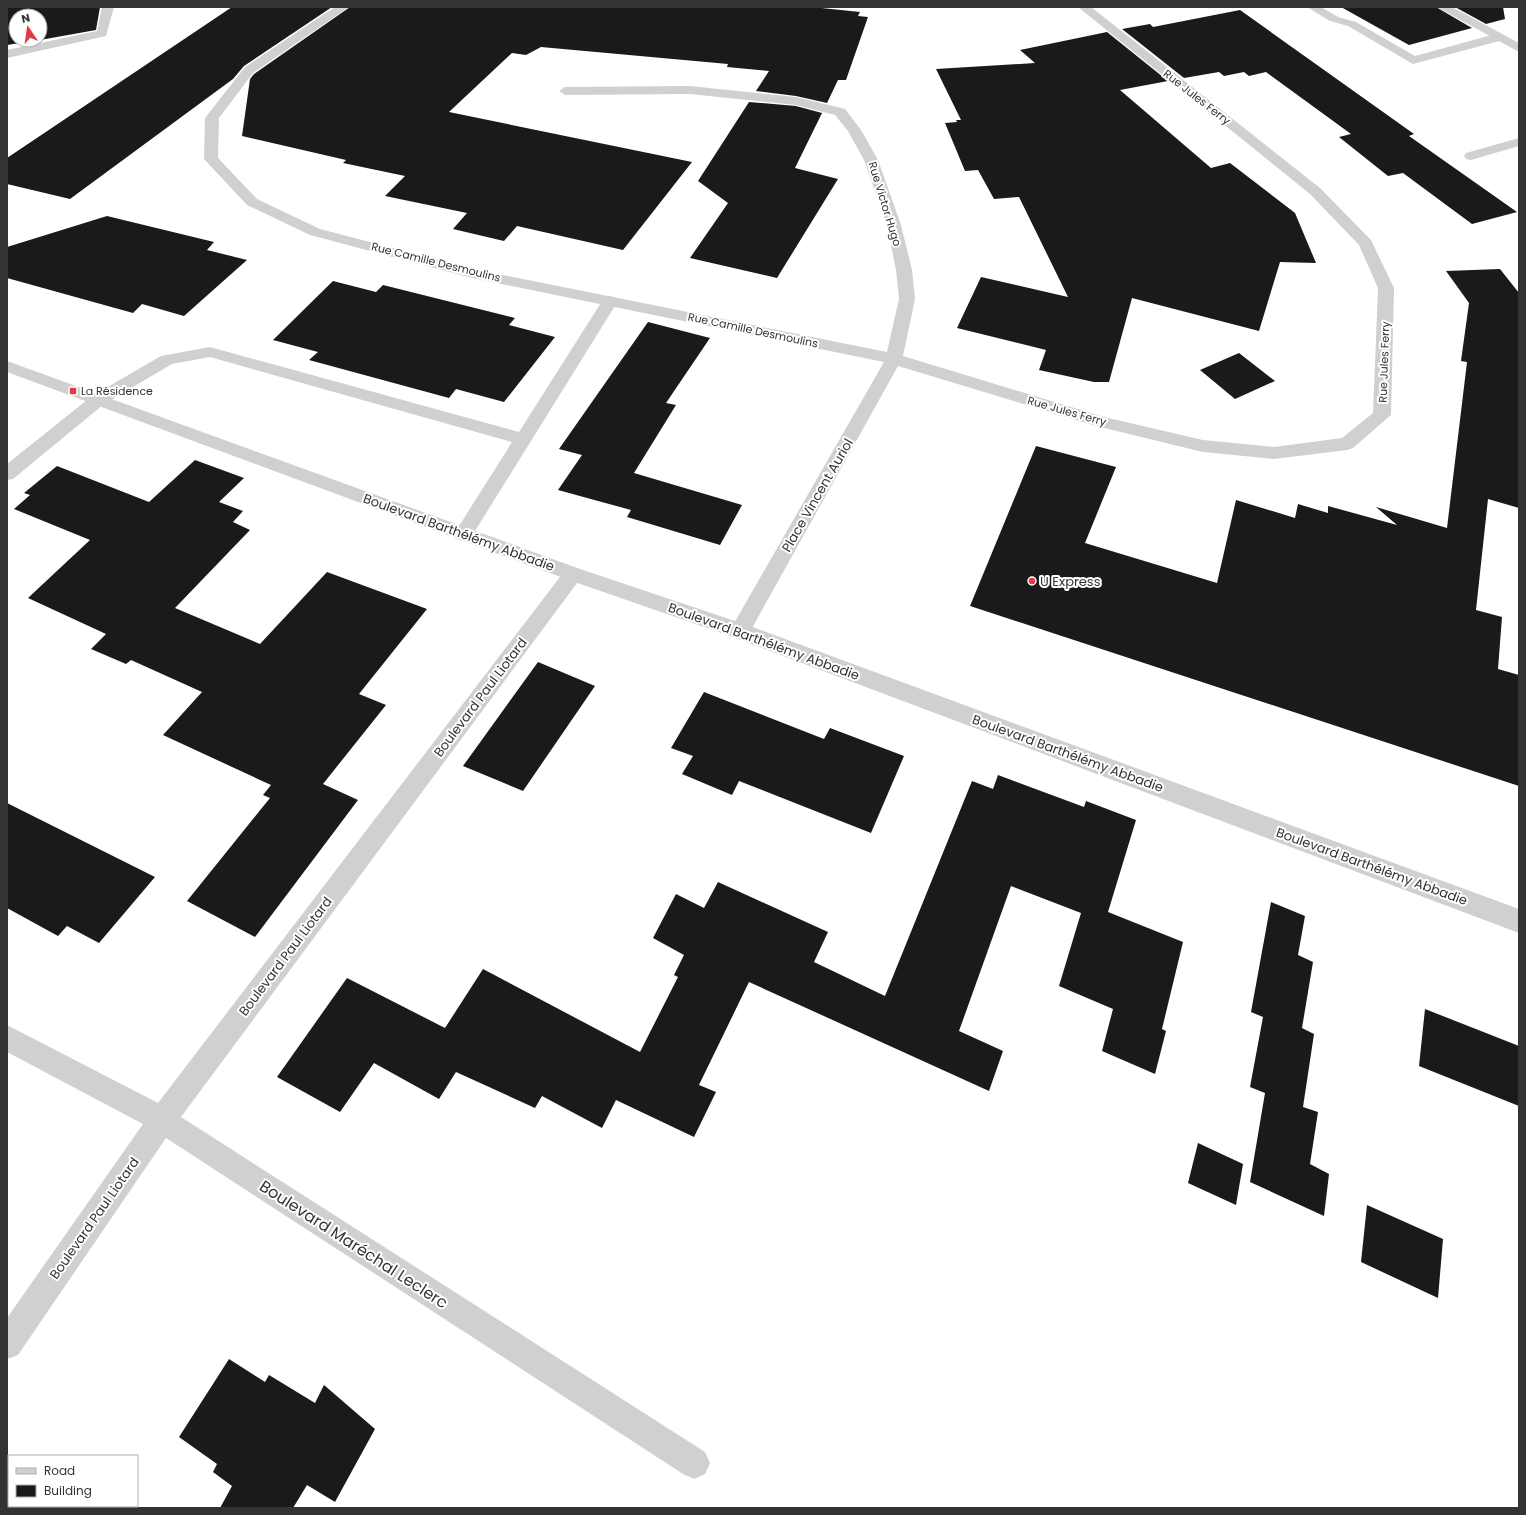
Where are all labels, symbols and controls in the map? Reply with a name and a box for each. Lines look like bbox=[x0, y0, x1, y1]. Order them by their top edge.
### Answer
north arrow bbox=[8, 8, 48, 48]
text: N bbox=[20, 10, 32, 27]
street label: Rue Jules Ferry bbox=[1160, 66, 1235, 129]
street label: Rue Victor Hugo bbox=[865, 160, 905, 248]
street label: Rue Camille Desmoulins bbox=[370, 238, 502, 286]
street label: Rue Camille Desmoulins bbox=[687, 308, 820, 352]
street label: Rue Jules Ferry bbox=[1375, 320, 1393, 403]
place label: La Résidence bbox=[81, 383, 153, 399]
marker: La Résidence bbox=[68, 386, 78, 396]
street label: Rue Jules Ferry bbox=[1026, 392, 1109, 430]
street label: Place Vincent Auriol bbox=[777, 435, 858, 556]
street label: Boulevard Barthélémy Abbadie bbox=[360, 489, 557, 576]
place label: U Express bbox=[1040, 572, 1101, 591]
marker: U Express bbox=[1027, 576, 1037, 586]
street label: Boulevard Barthélémy Abbadie bbox=[665, 598, 862, 685]
street label: Boulevard Paul Liotard bbox=[429, 634, 532, 761]
street label: Boulevard Barthélémy Abbadie bbox=[969, 710, 1166, 797]
street label: Boulevard Barthélémy Abbadie bbox=[1273, 823, 1470, 910]
street label: Boulevard Paul Liotard bbox=[234, 893, 337, 1020]
street label: Boulevard Paul Liotard bbox=[45, 1154, 144, 1283]
street label: Boulevard Maréchal Leclerc bbox=[255, 1175, 453, 1314]
legend bbox=[8, 1455, 138, 1507]
text: Road bbox=[44, 1462, 75, 1479]
text: Building bbox=[44, 1482, 92, 1499]

